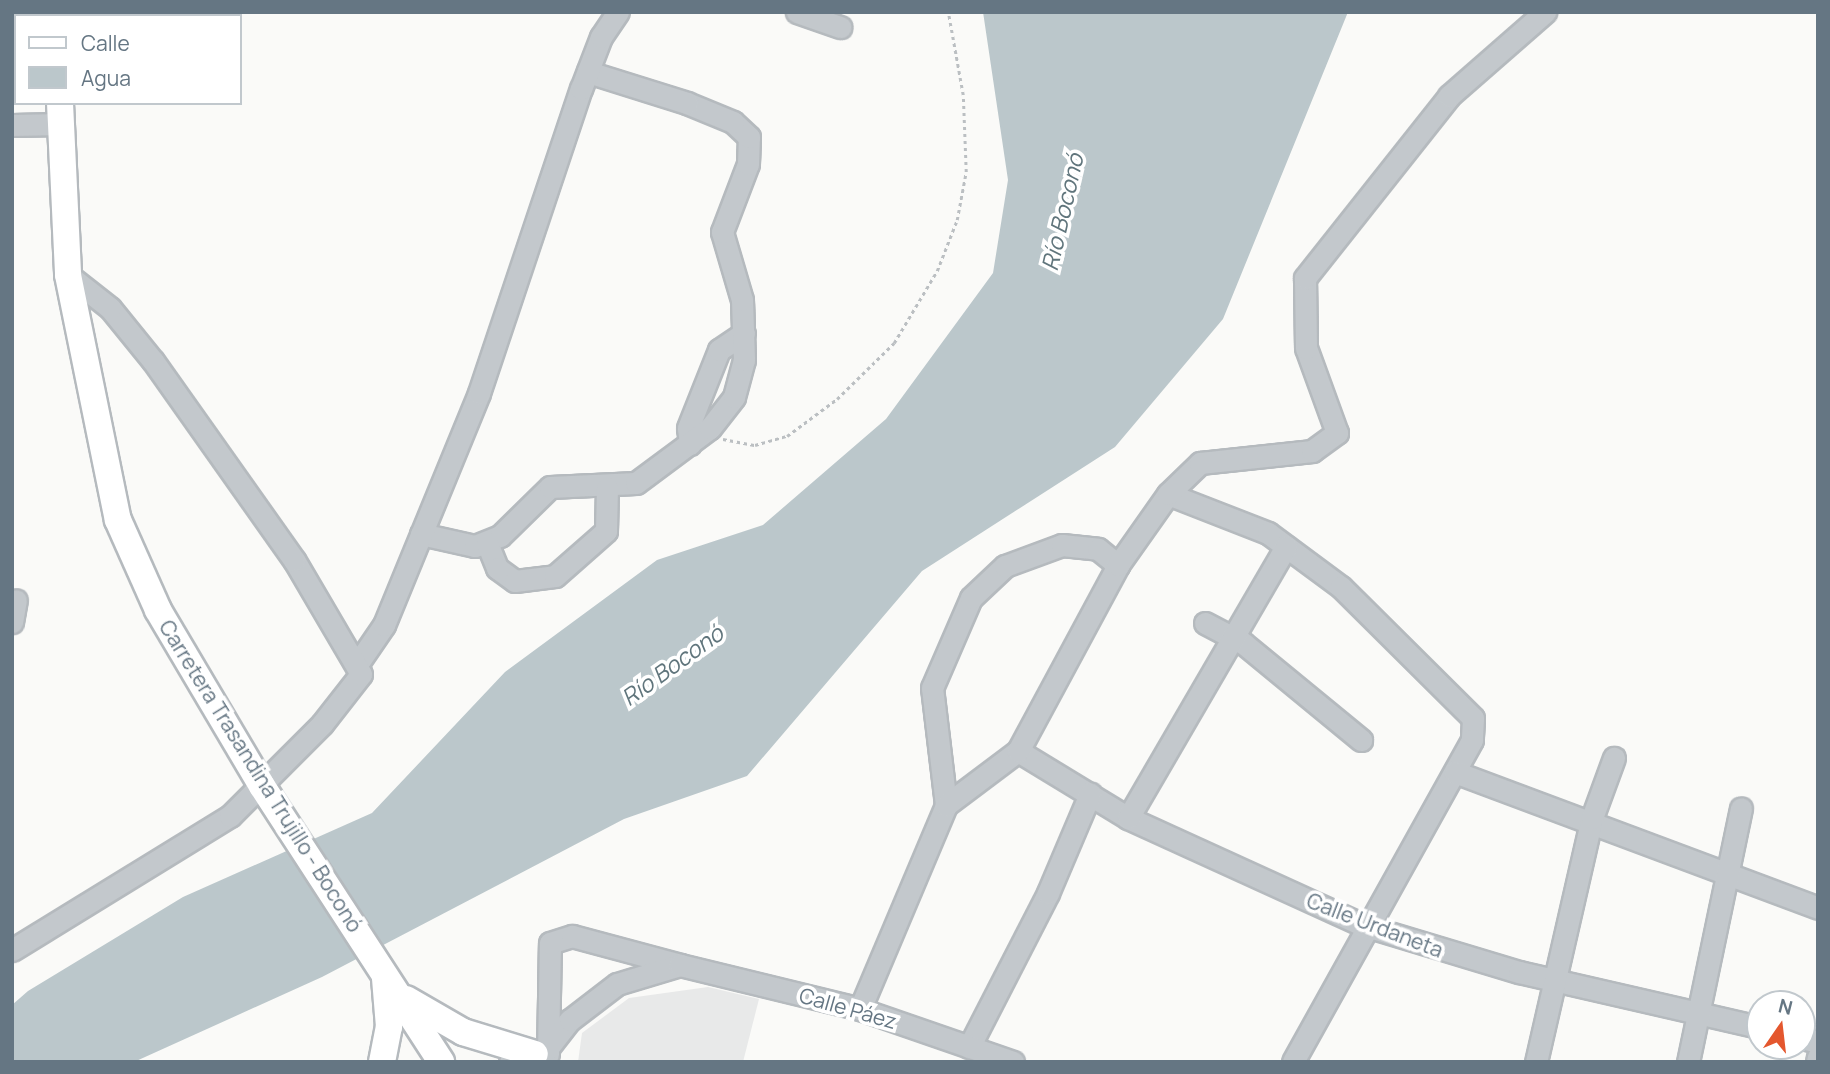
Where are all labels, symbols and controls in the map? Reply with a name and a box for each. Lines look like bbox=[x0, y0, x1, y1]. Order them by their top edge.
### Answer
legend bbox=[14, 14, 242, 105]
text: Calle bbox=[81, 29, 130, 57]
text: Agua bbox=[81, 64, 131, 92]
water label: Río Boconó bbox=[1035, 151, 1089, 273]
street label: Carretera Trasandina Trujillo - Boconó bbox=[154, 615, 368, 937]
water label: Río Boconó bbox=[616, 619, 728, 711]
street label: Calle Urdaneta bbox=[1303, 887, 1447, 963]
street label: Calle Páez bbox=[796, 982, 900, 1034]
north arrow bbox=[1746, 990, 1816, 1060]
text: N bbox=[1776, 992, 1795, 1021]

